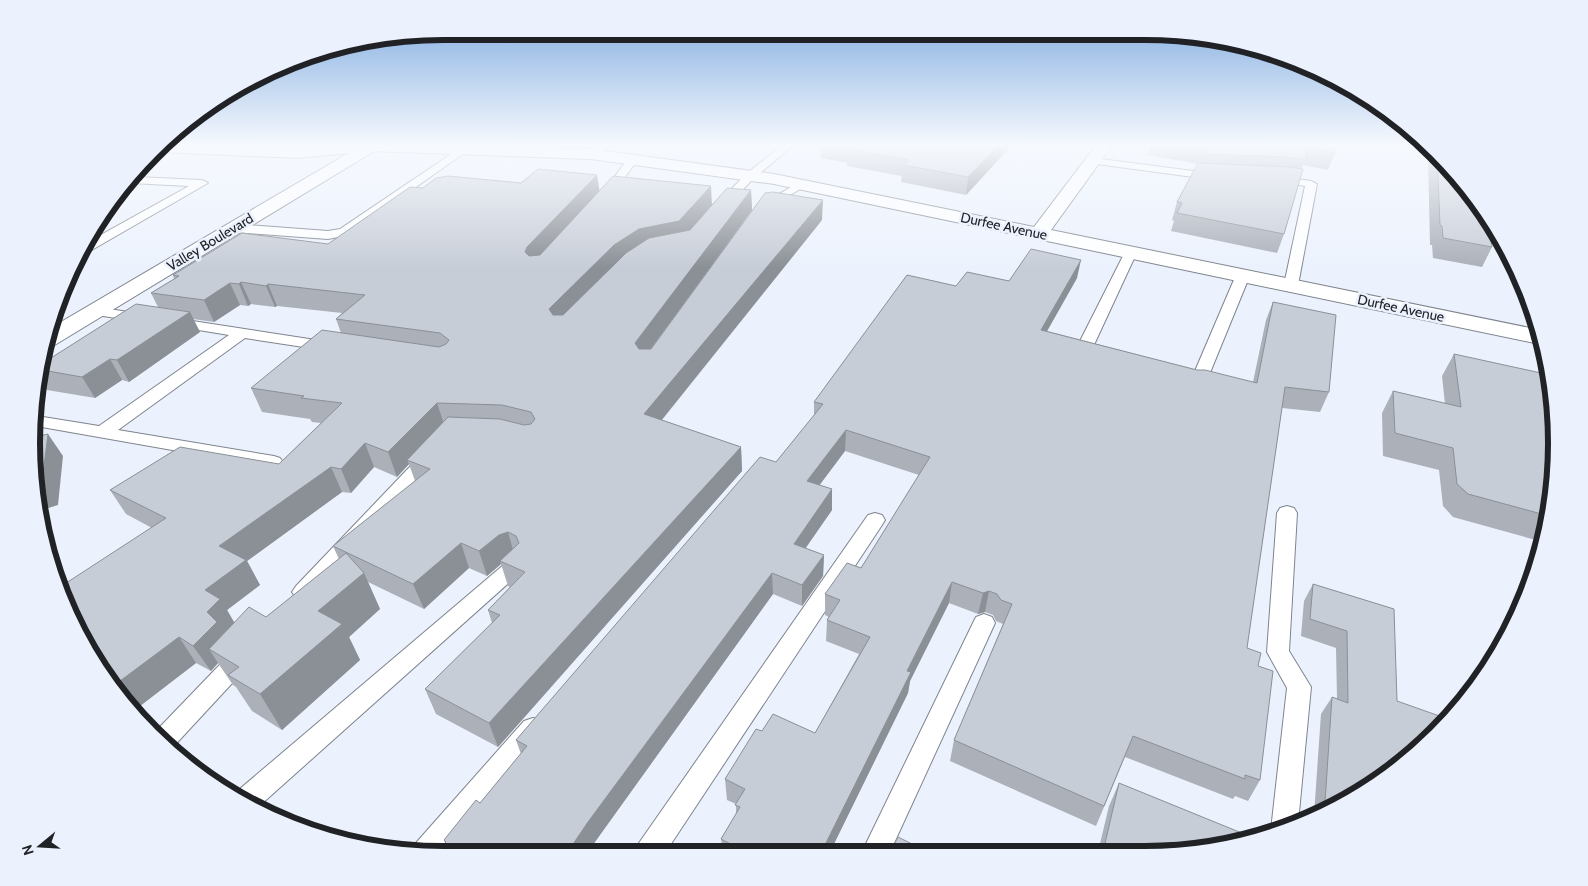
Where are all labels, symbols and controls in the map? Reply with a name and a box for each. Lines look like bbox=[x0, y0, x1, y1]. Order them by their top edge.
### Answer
street label: Durfee Avenue bbox=[959, 208, 1049, 244]
street label: Valley Boulevard bbox=[163, 209, 257, 275]
street label: Durfee Avenue bbox=[1356, 290, 1446, 326]
north arrow bbox=[15, 821, 65, 871]
text: N bbox=[18, 843, 38, 858]

